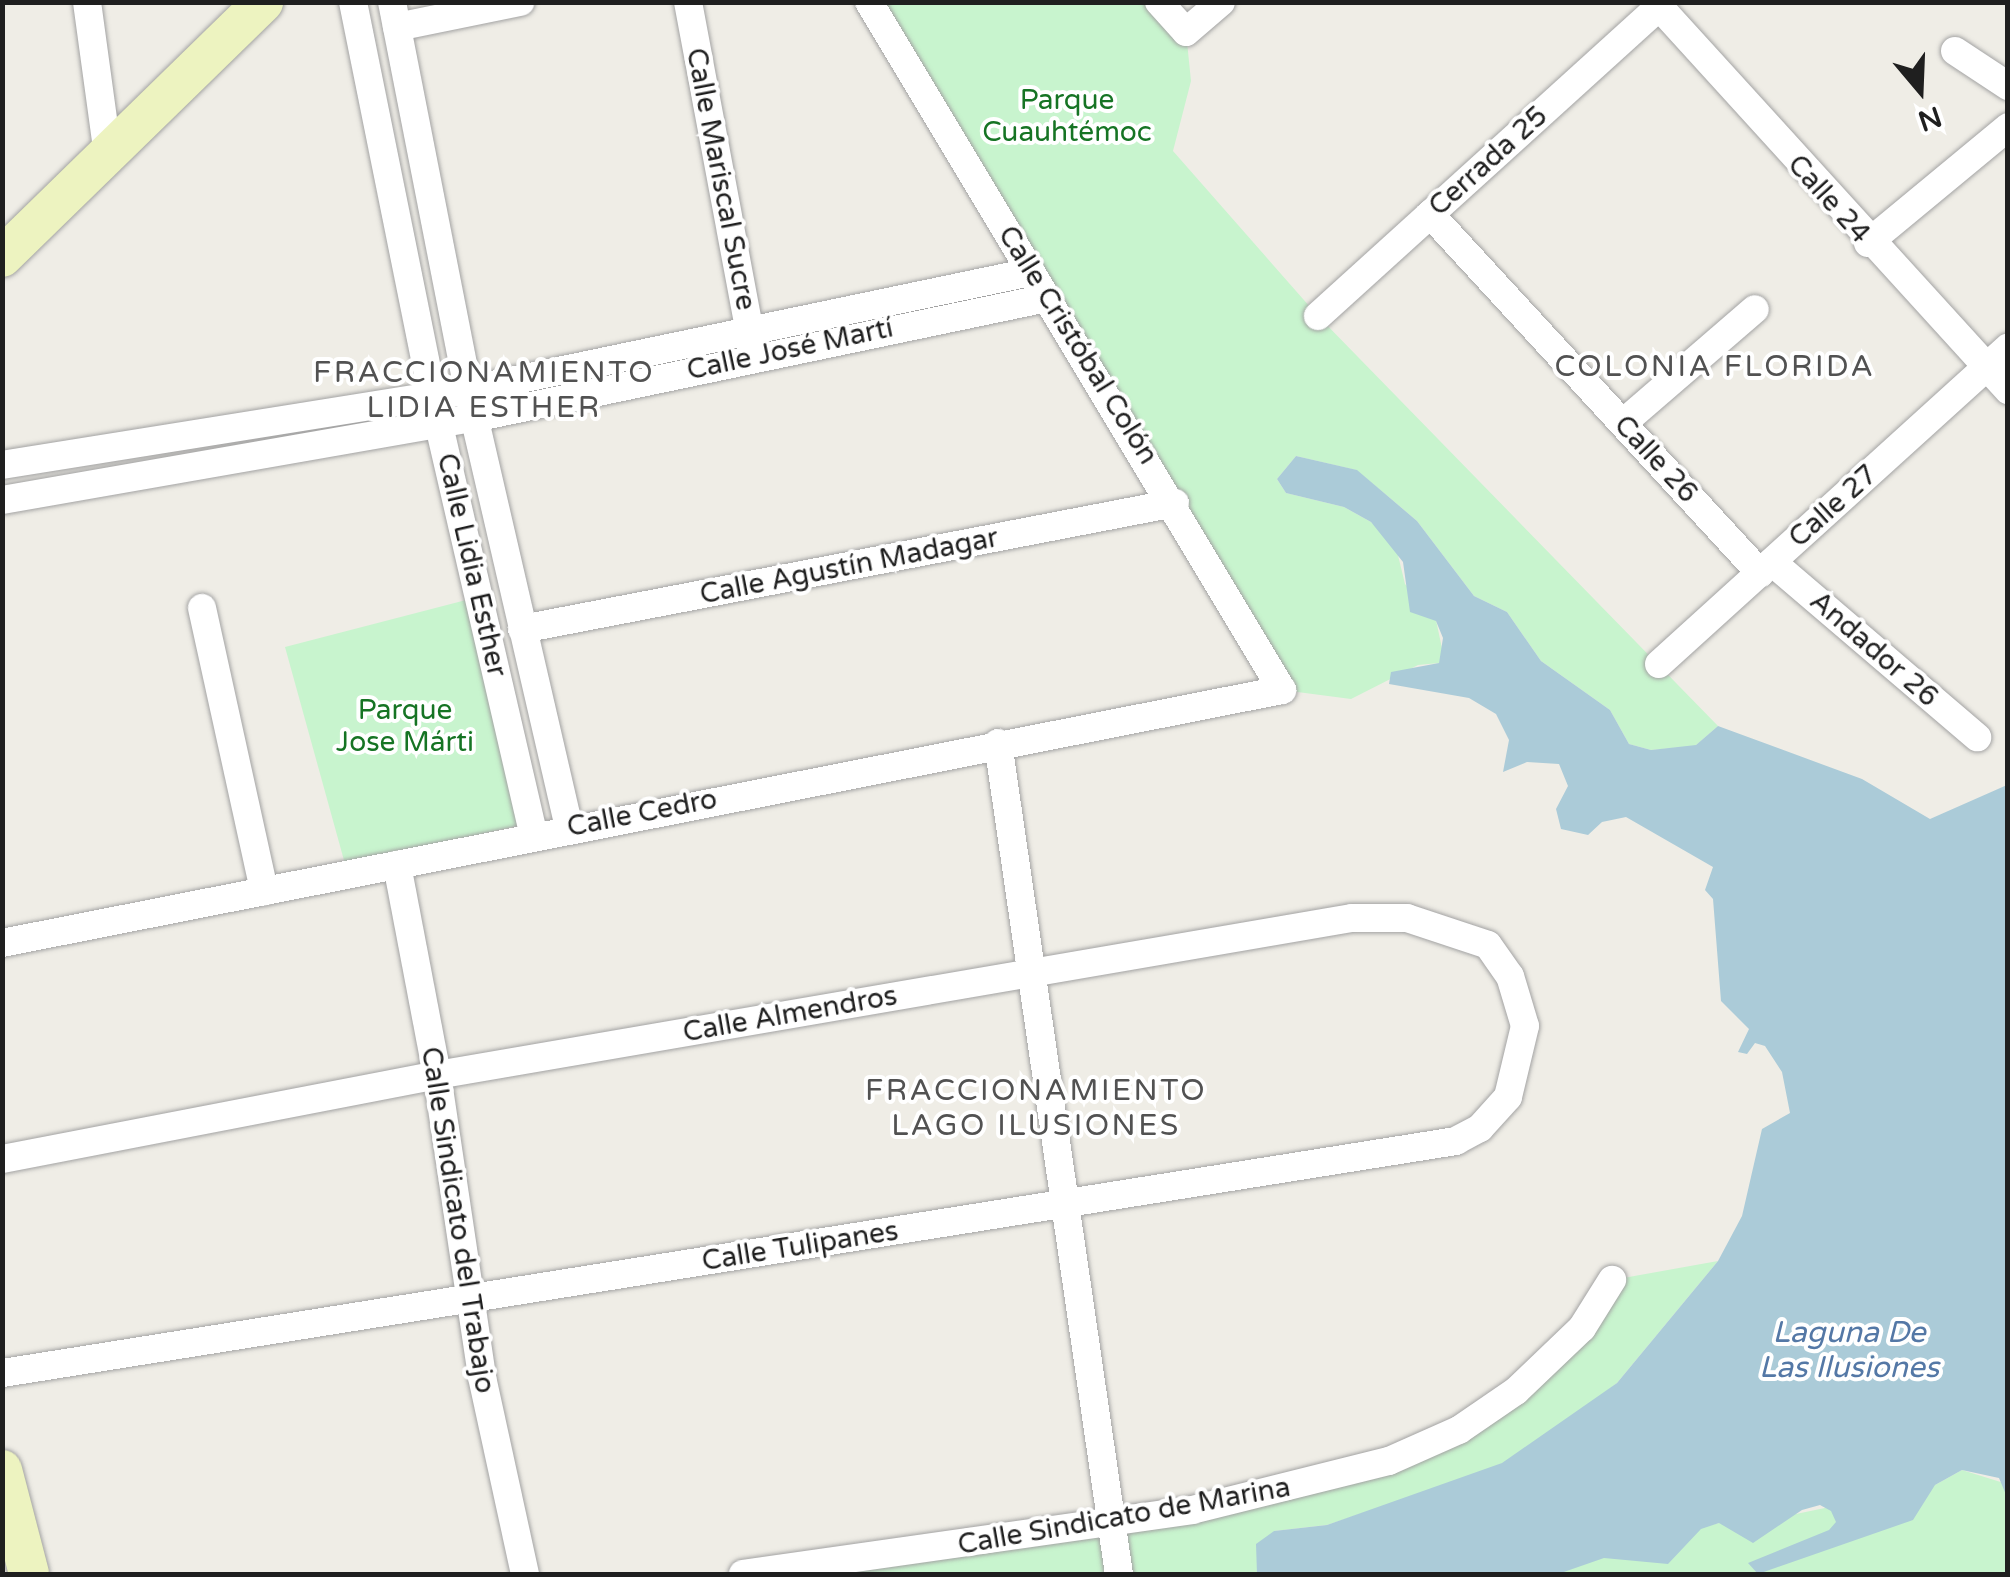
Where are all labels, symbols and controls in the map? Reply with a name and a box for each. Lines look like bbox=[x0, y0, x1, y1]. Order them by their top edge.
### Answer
north arrow bbox=[1870, 40, 1970, 140]
street label: Calle Mariscal Sucre bbox=[679, 45, 763, 313]
park label: Parque Cuauhtémoc bbox=[982, 83, 1152, 149]
street label: Cerrada 25 bbox=[1422, 99, 1554, 223]
text: N bbox=[1914, 99, 1946, 138]
street label: Calle 24 bbox=[1781, 148, 1877, 250]
street label: Calle Cristóbal Colón bbox=[991, 220, 1165, 470]
street label: Calle José Martí bbox=[684, 311, 896, 387]
district label: COLONIA FLORIDA bbox=[1555, 349, 1875, 385]
district label: FRACCIONAMIENTO LIDIA ESTHER bbox=[313, 355, 655, 426]
street label: Calle 26 bbox=[1607, 408, 1705, 510]
street label: Calle Lidia Esther bbox=[430, 450, 514, 680]
street label: Calle 27 bbox=[1782, 458, 1884, 554]
street label: Calle Agustín Madagar bbox=[697, 521, 1001, 611]
street label: Andador 26 bbox=[1803, 584, 1945, 714]
park label: Parque Jose Márti bbox=[336, 693, 474, 759]
street label: Calle Cedro bbox=[564, 782, 720, 844]
street label: Calle Almendros bbox=[680, 979, 900, 1049]
street label: Calle Sindicato del Trabajo bbox=[414, 1044, 502, 1396]
district label: FRACCIONAMIENTO LAGO ILUSIONES bbox=[865, 1073, 1207, 1144]
street label: Calle Tulipanes bbox=[699, 1214, 901, 1278]
water label: Laguna De Las Ilusiones bbox=[1759, 1315, 1939, 1386]
street label: Calle Sindicato de Marina bbox=[955, 1470, 1293, 1562]

